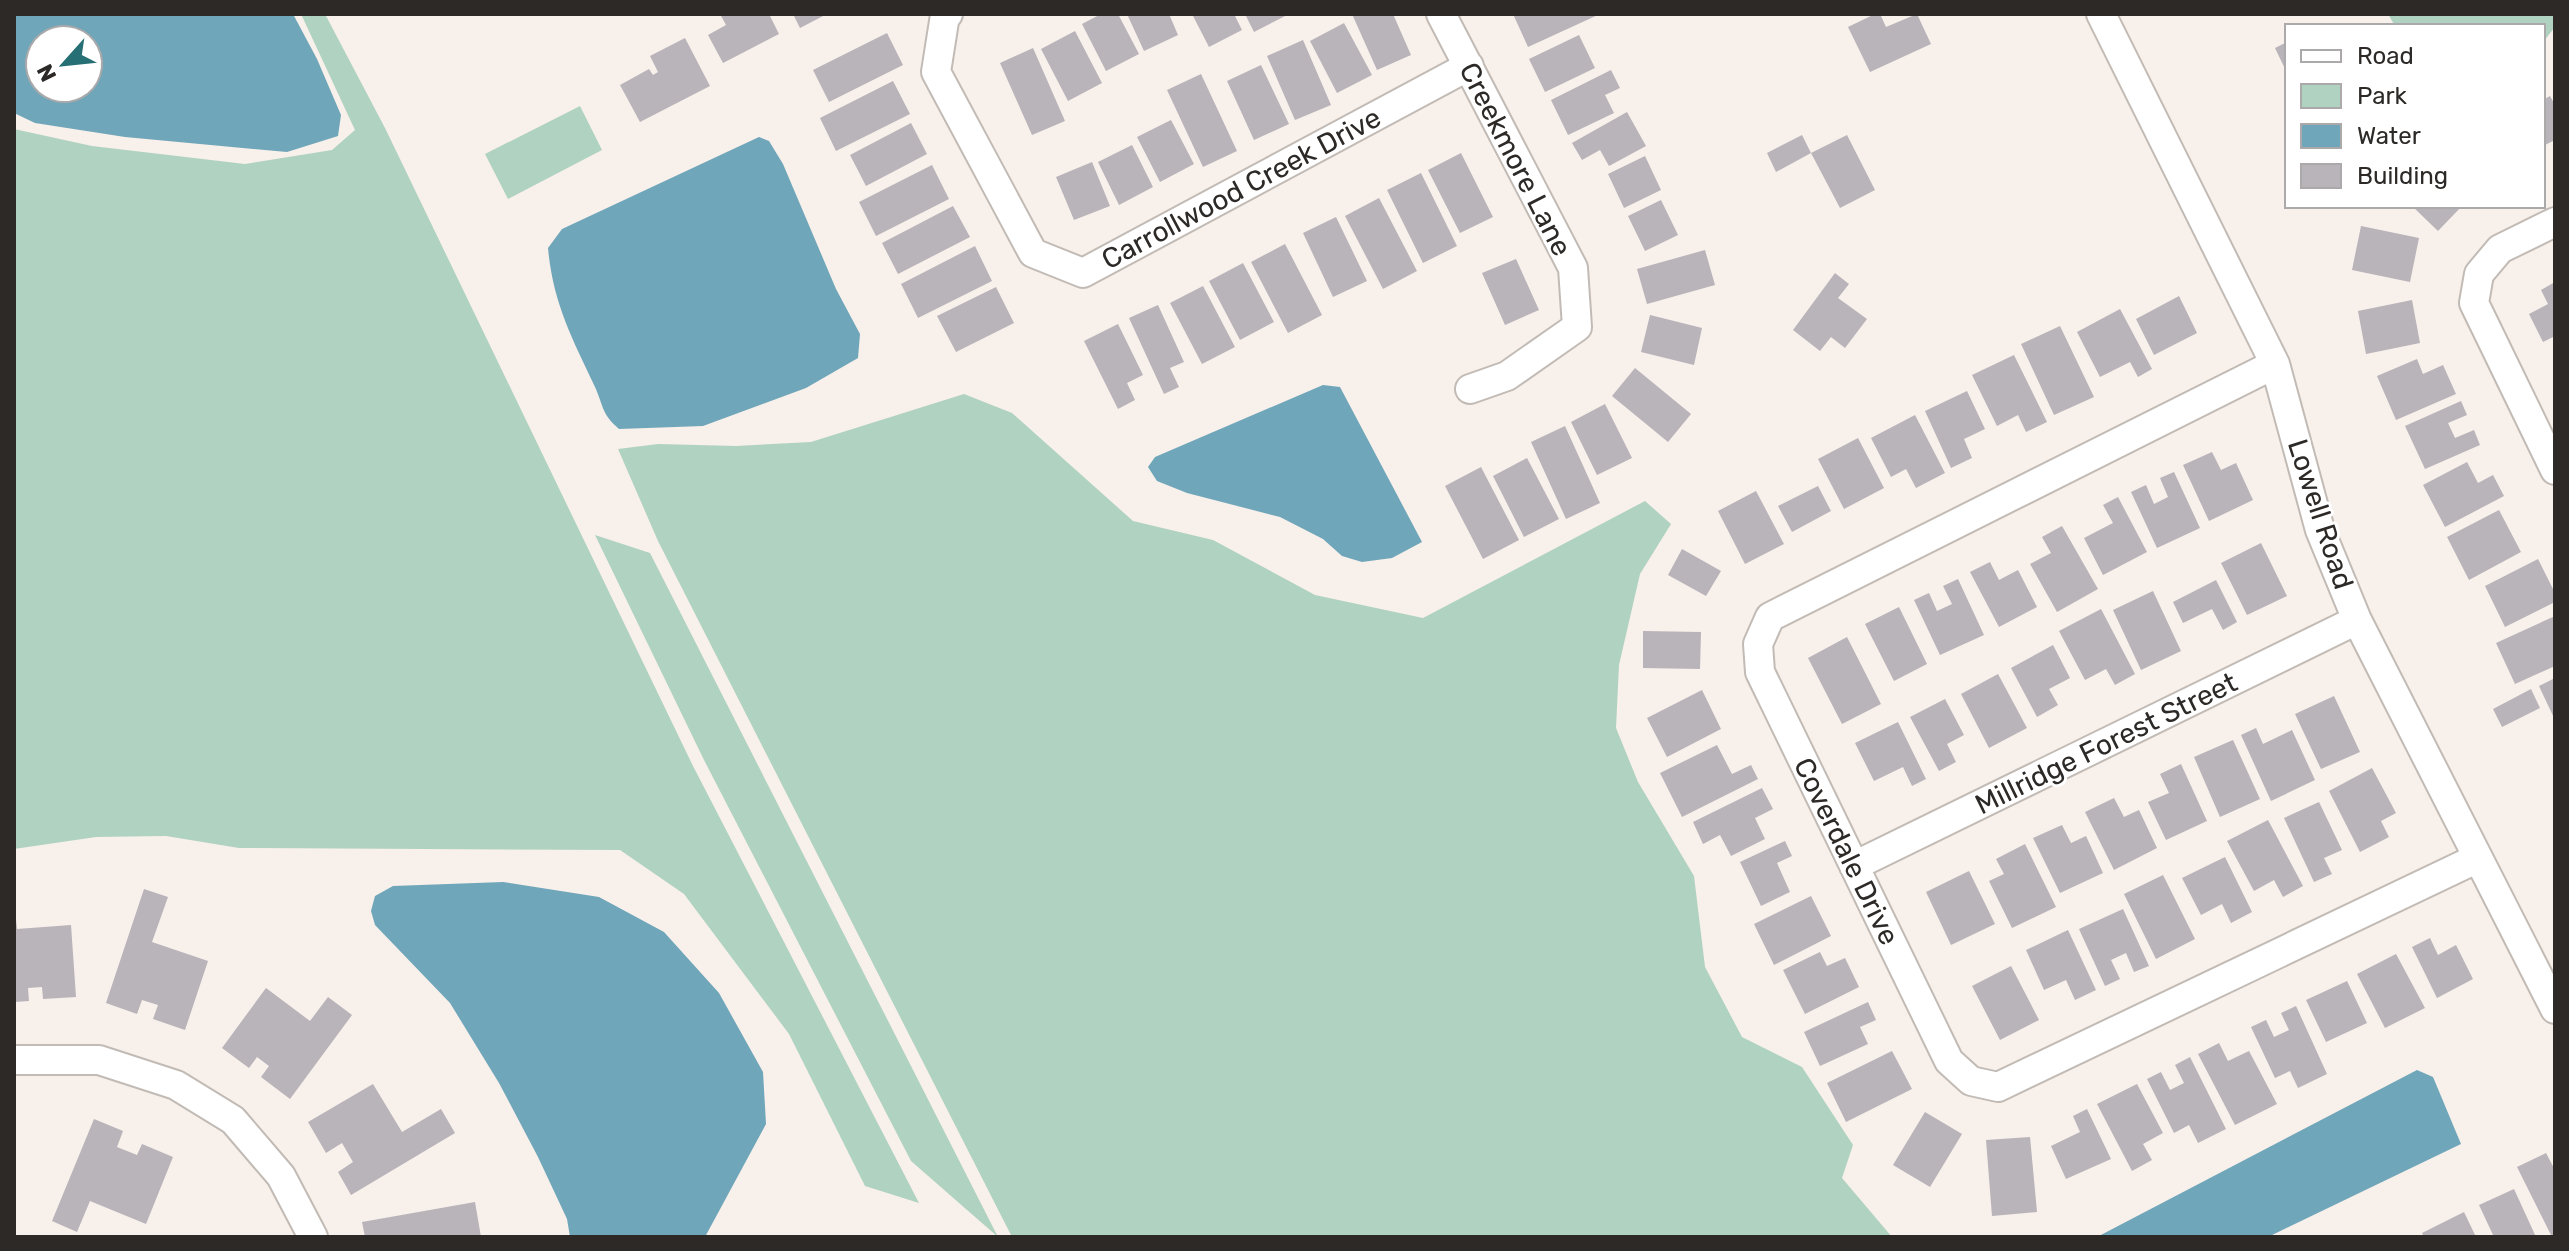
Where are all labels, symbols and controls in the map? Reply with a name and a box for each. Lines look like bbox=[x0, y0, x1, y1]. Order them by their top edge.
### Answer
north arrow bbox=[24, 24, 104, 104]
legend bbox=[2285, 24, 2545, 208]
text: Road bbox=[2357, 42, 2414, 70]
street label: Creekmore Lane bbox=[1453, 57, 1579, 261]
text: N bbox=[31, 60, 62, 86]
text: Park bbox=[2357, 82, 2408, 110]
street label: Carrollwood Creek Drive bbox=[1096, 101, 1386, 276]
text: Water bbox=[2357, 122, 2421, 150]
text: Building bbox=[2357, 162, 2448, 190]
street label: Lowell Road bbox=[2281, 435, 2360, 593]
street label: Millridge Forest Street bbox=[1970, 666, 2243, 821]
street label: Coverdale Drive bbox=[1787, 752, 1906, 950]

